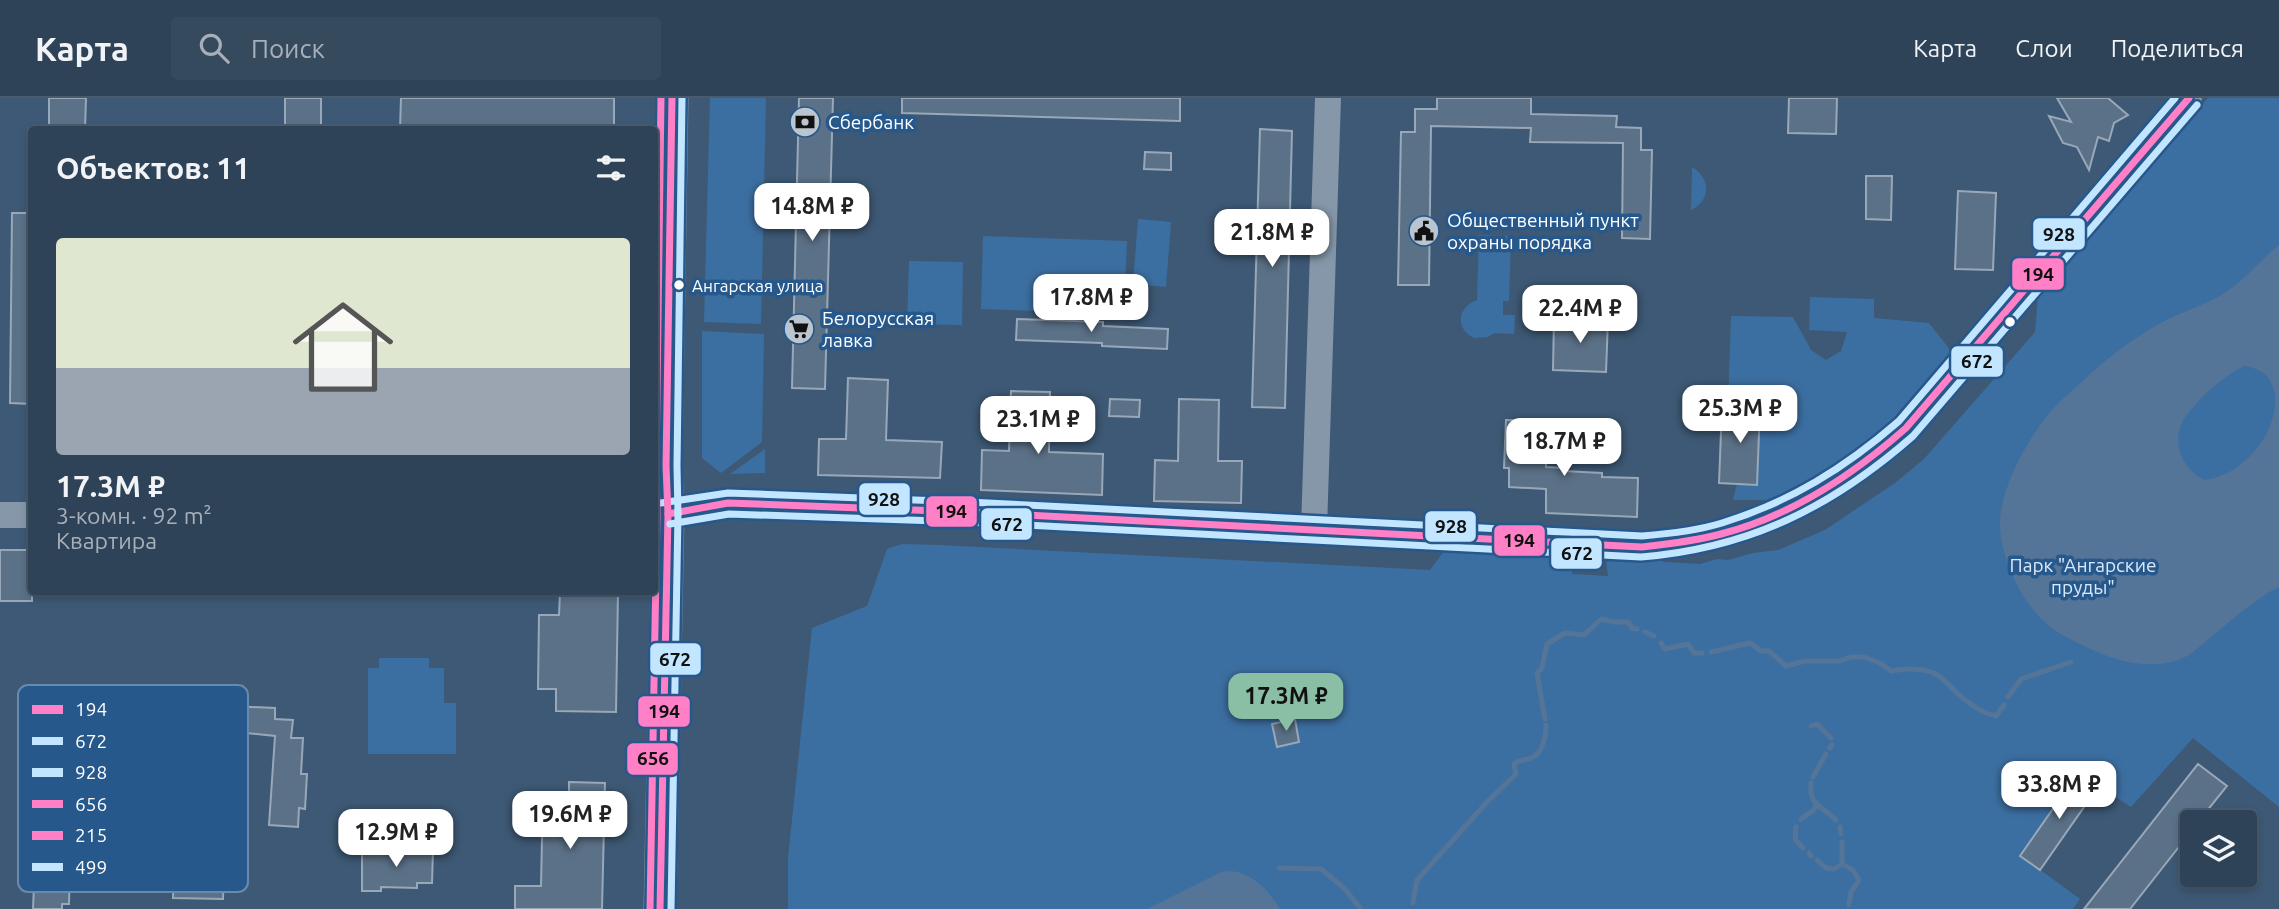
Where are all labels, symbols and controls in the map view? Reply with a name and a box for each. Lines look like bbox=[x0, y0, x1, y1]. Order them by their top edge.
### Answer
search box bbox=[171, 17, 661, 80]
icon: search bbox=[195, 29, 233, 67]
text: Карта bbox=[35, 30, 129, 67]
text: Поиск bbox=[251, 34, 325, 63]
text: Карта bbox=[1913, 35, 1977, 62]
text: Слои bbox=[2015, 35, 2073, 62]
text: Поделиться bbox=[2111, 35, 2244, 62]
bank icon: Сбербанк bbox=[788, 105, 822, 139]
place label: Сбербанк bbox=[828, 111, 914, 133]
icon: filters bbox=[592, 149, 630, 187]
text: Объектов: 11 bbox=[56, 151, 250, 185]
pin: 14.8M ₽ bbox=[747, 184, 877, 243]
text: 14.8M ₽ bbox=[770, 193, 854, 218]
pin: 21.8M ₽ bbox=[1207, 209, 1337, 269]
place label: Общественный пункт охраны порядка bbox=[1447, 209, 1639, 253]
public building icon: Общественный пункт охраны порядка bbox=[1407, 214, 1441, 248]
line badge: 928 bbox=[2032, 217, 2086, 251]
text: 21.8M ₽ bbox=[1230, 219, 1314, 244]
text: 928 bbox=[2043, 223, 2075, 245]
line badge: 194 bbox=[2011, 257, 2065, 291]
text: 194 bbox=[2022, 263, 2054, 285]
pin: 17.8M ₽ bbox=[1026, 274, 1156, 334]
place label: Ангарская улица bbox=[692, 276, 823, 295]
marker: Ангарская улица bbox=[672, 278, 686, 292]
icon: home bbox=[280, 284, 406, 410]
text: 17.8M ₽ bbox=[1049, 284, 1133, 309]
pin: 22.4M ₽ bbox=[1515, 286, 1645, 345]
text: 22.4M ₽ bbox=[1538, 295, 1622, 320]
place label: Белорусская лавка bbox=[822, 307, 934, 351]
supermarket icon: Белорусская лавка bbox=[782, 312, 816, 346]
unlabelled marker bbox=[2003, 315, 2017, 329]
line badge: 672 bbox=[1950, 345, 2004, 378]
text: 672 bbox=[1961, 350, 1993, 372]
pin: 25.3M ₽ bbox=[1675, 386, 1805, 445]
text: 25.3M ₽ bbox=[1698, 395, 1782, 420]
pin: 23.1M ₽ bbox=[973, 396, 1103, 456]
text: 23.1M ₽ bbox=[996, 406, 1080, 431]
pin: 18.7M ₽ bbox=[1499, 418, 1629, 478]
text: 18.7M ₽ bbox=[1522, 428, 1606, 453]
text: 17.3M ₽ bbox=[56, 469, 165, 503]
line badge: 928 bbox=[858, 482, 911, 516]
text: 928 bbox=[868, 488, 900, 510]
line badge: 194 bbox=[925, 495, 978, 528]
text: 194 bbox=[935, 500, 967, 522]
text: 3-комн. · 92 m² bbox=[56, 503, 212, 528]
line badge: 672 bbox=[980, 507, 1033, 541]
line badge: 928 bbox=[1424, 510, 1477, 543]
text: 672 bbox=[991, 513, 1023, 535]
text: 928 bbox=[1435, 515, 1467, 537]
line badge: 194 bbox=[1493, 524, 1546, 557]
text: Квартира bbox=[56, 528, 157, 553]
text: 194 bbox=[1503, 529, 1535, 551]
line badge: 672 bbox=[1550, 537, 1603, 570]
text: 672 bbox=[1561, 542, 1593, 564]
park label: Парк "Ангарские пруды" bbox=[2010, 554, 2156, 598]
line badge: 672 bbox=[649, 642, 702, 676]
text: 672 bbox=[659, 648, 691, 670]
pin: 17.3M ₽ bbox=[1221, 674, 1351, 733]
text: 17.3M ₽ bbox=[1244, 683, 1328, 708]
legend bbox=[18, 685, 248, 892]
line badge: 194 bbox=[637, 695, 691, 728]
text: 194 bbox=[75, 698, 107, 720]
text: 194 bbox=[648, 700, 680, 722]
text: 672 bbox=[75, 730, 107, 752]
line badge: 656 bbox=[626, 742, 679, 776]
text: 656 bbox=[637, 747, 669, 769]
text: 928 bbox=[75, 761, 107, 783]
pin: 33.8M ₽ bbox=[1994, 762, 2124, 821]
text: 33.8M ₽ bbox=[2017, 771, 2101, 796]
pin: 19.6M ₽ bbox=[505, 792, 635, 851]
text: 656 bbox=[75, 793, 107, 815]
text: 19.6M ₽ bbox=[528, 801, 612, 826]
pin: 12.9M ₽ bbox=[331, 810, 461, 869]
map controls bbox=[2180, 810, 2257, 887]
button: layers bbox=[2180, 810, 2257, 887]
text: 12.9M ₽ bbox=[354, 819, 438, 844]
text: 215 bbox=[75, 824, 107, 846]
text: 499 bbox=[75, 856, 107, 878]

